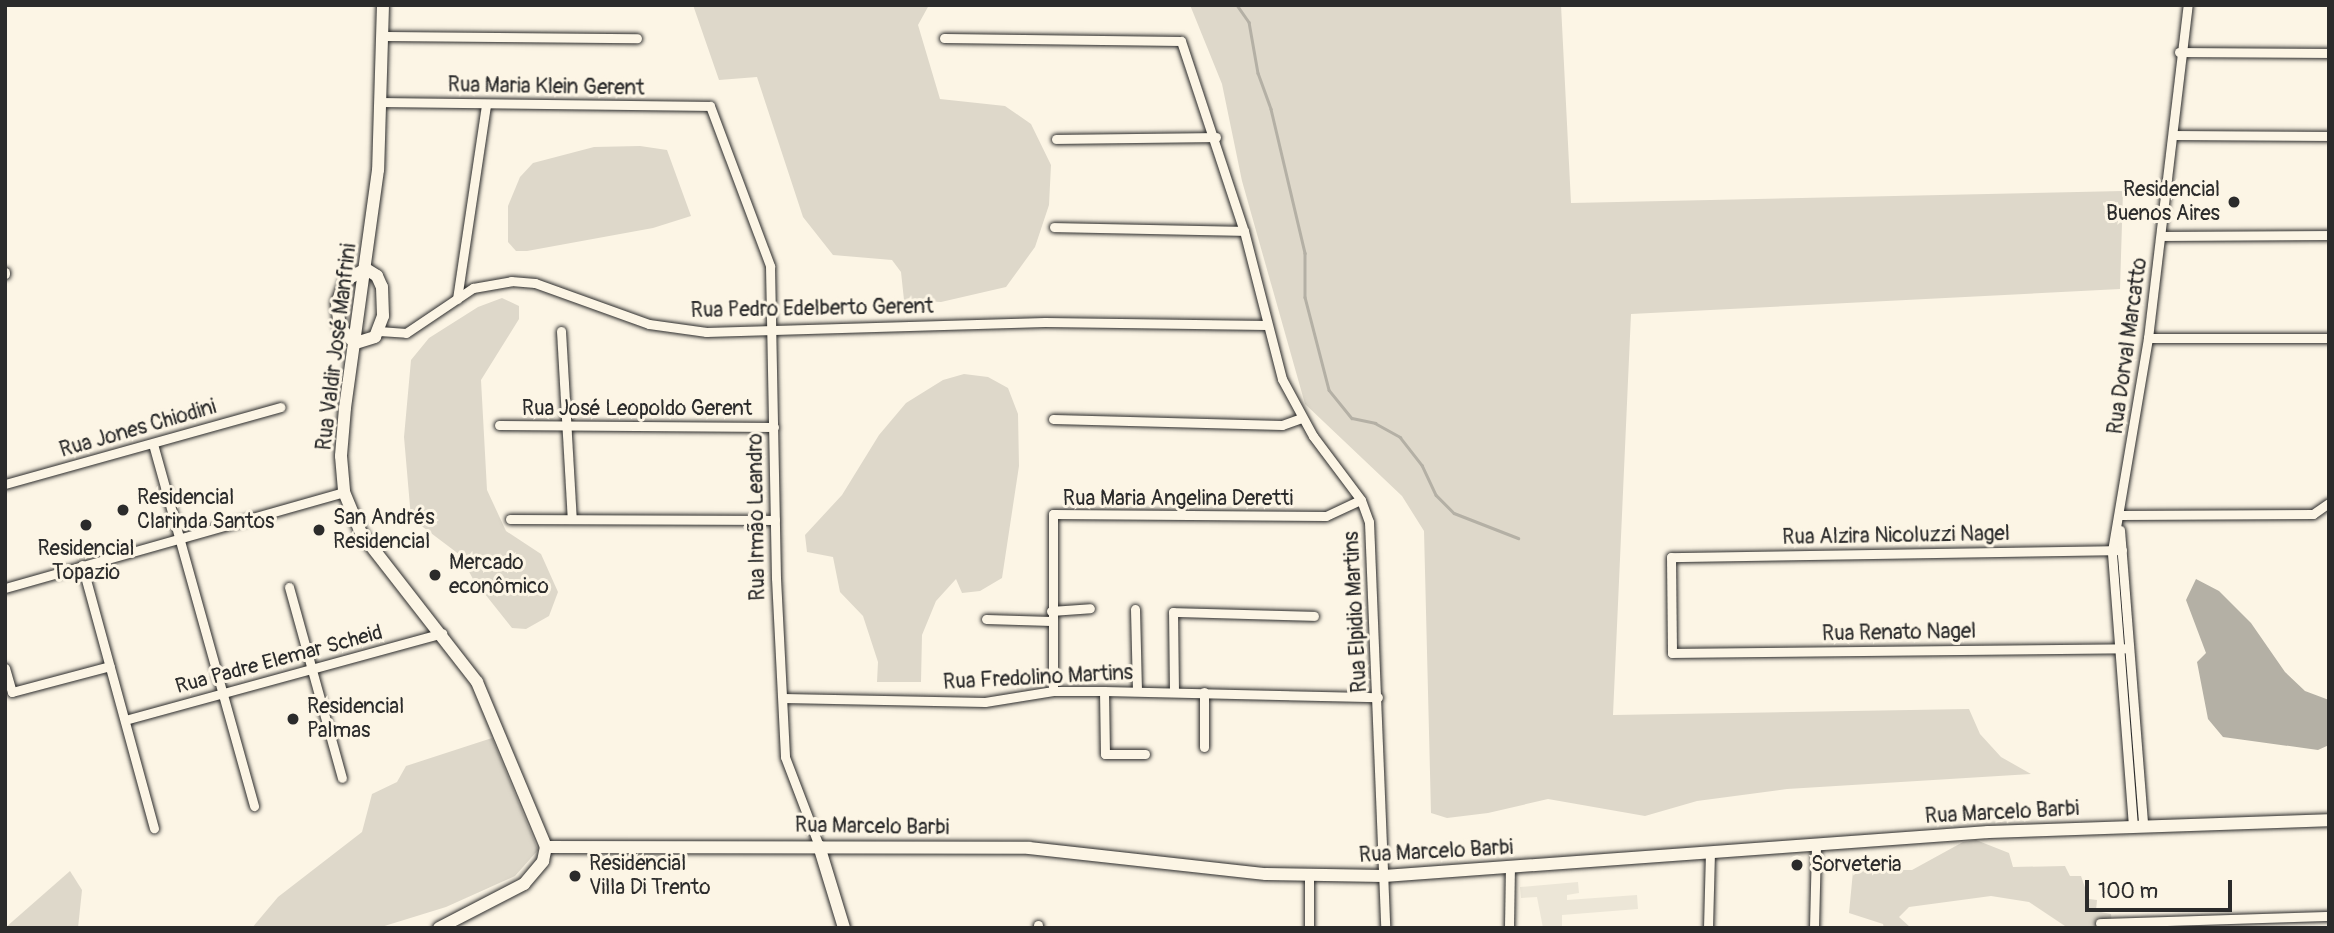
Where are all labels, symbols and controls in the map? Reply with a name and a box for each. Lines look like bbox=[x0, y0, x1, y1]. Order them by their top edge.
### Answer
street label: Rua Maria Klein Gerent bbox=[447, 73, 645, 101]
place label: Residencial Buenos Aires bbox=[2106, 177, 2220, 227]
marker: Residencial Buenos Aires bbox=[2226, 194, 2242, 210]
street label: Rua Valdir José Manfrini bbox=[312, 242, 362, 452]
street label: Rua Dorval Marcatto bbox=[2103, 256, 2153, 436]
street label: Rua Pedro Edelberto Gerent bbox=[690, 294, 934, 324]
street label: Rua Jones Chiodini bbox=[57, 395, 219, 463]
street label: Rua José Leopoldo Gerent bbox=[522, 396, 752, 422]
street label: Rua Irmão Leandro bbox=[743, 433, 771, 601]
place label: Residencial Clarinda Santos bbox=[137, 485, 274, 535]
street label: Rua Maria Angelina Deretti bbox=[1063, 486, 1293, 512]
marker: Residencial Clarinda Santos bbox=[115, 502, 131, 518]
place label: San Andrés Residencial bbox=[333, 505, 435, 555]
marker: Residencial Topazio bbox=[78, 517, 94, 533]
street label: Rua Alzira Nicoluzzi Nagel bbox=[1782, 521, 2010, 551]
marker: San Andrés Residencial bbox=[311, 522, 327, 538]
street label: Rua Elpidio Martins bbox=[1339, 531, 1373, 693]
place label: Residencial Topazio bbox=[37, 536, 135, 586]
place label: Mercado econômico bbox=[449, 550, 549, 600]
marker: Mercado econômico bbox=[427, 567, 443, 583]
street label: Rua Renato Nagel bbox=[1822, 619, 1976, 647]
street label: Rua Padre Elemar Scheid bbox=[173, 620, 385, 700]
street label: Rua Fredolino Martins bbox=[942, 660, 1134, 696]
place label: Residencial Palmas bbox=[307, 694, 404, 744]
marker: Residencial Palmas bbox=[285, 711, 301, 727]
street label: Rua Marcelo Barbi bbox=[1924, 796, 2080, 830]
street label: Rua Marcelo Barbi bbox=[795, 813, 949, 841]
street label: Rua Marcelo Barbi bbox=[1358, 835, 1514, 869]
place label: Residencial Villa Di Trento bbox=[589, 851, 711, 901]
place label: Sorveteria bbox=[1811, 852, 1902, 878]
marker: Sorveteria bbox=[1789, 857, 1805, 873]
scale bar bbox=[2089, 866, 2236, 910]
marker: Residencial Villa Di Trento bbox=[567, 868, 583, 884]
text: 100 m bbox=[2098, 878, 2158, 905]

